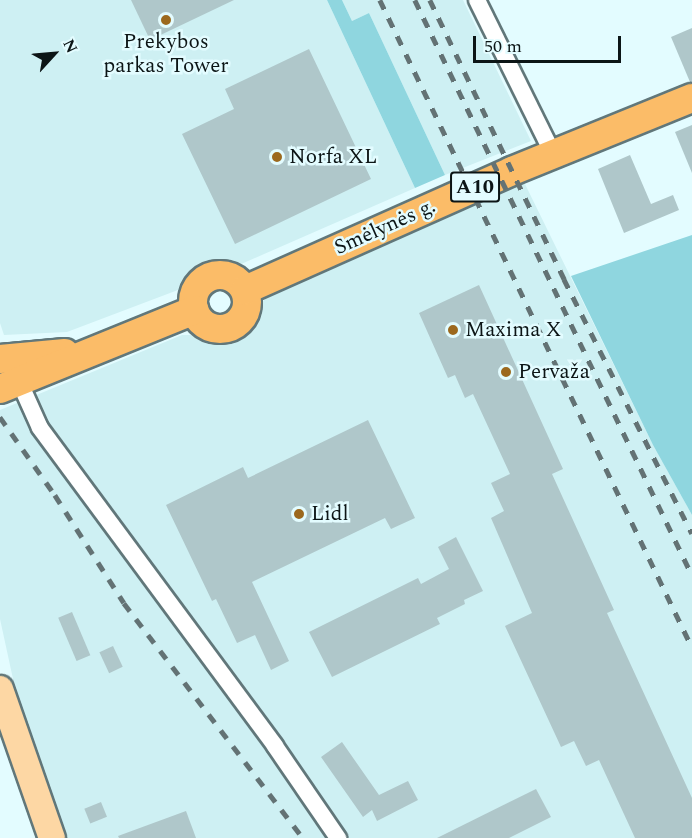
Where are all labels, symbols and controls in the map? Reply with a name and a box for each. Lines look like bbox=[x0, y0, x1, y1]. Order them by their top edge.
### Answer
marker: Prekybos parkas Tower bbox=[159, 13, 173, 27]
north arrow bbox=[24, 24, 84, 84]
scale bar bbox=[476, 24, 624, 62]
place label: Prekybos parkas Tower bbox=[103, 29, 229, 79]
text: 50 m bbox=[484, 33, 522, 60]
text: N bbox=[57, 35, 84, 57]
place label: Norfa XL bbox=[289, 144, 377, 170]
marker: Norfa XL bbox=[270, 150, 284, 164]
road number: A10 bbox=[450, 170, 500, 204]
street label: Smėlynės g. bbox=[330, 193, 440, 261]
place label: Maxima X bbox=[465, 317, 561, 343]
marker: Maxima X bbox=[446, 323, 460, 337]
place label: Pervaža bbox=[518, 359, 590, 385]
marker: Pervaža bbox=[499, 365, 513, 379]
place label: Lidl bbox=[311, 501, 349, 527]
marker: Lidl bbox=[292, 507, 306, 521]

